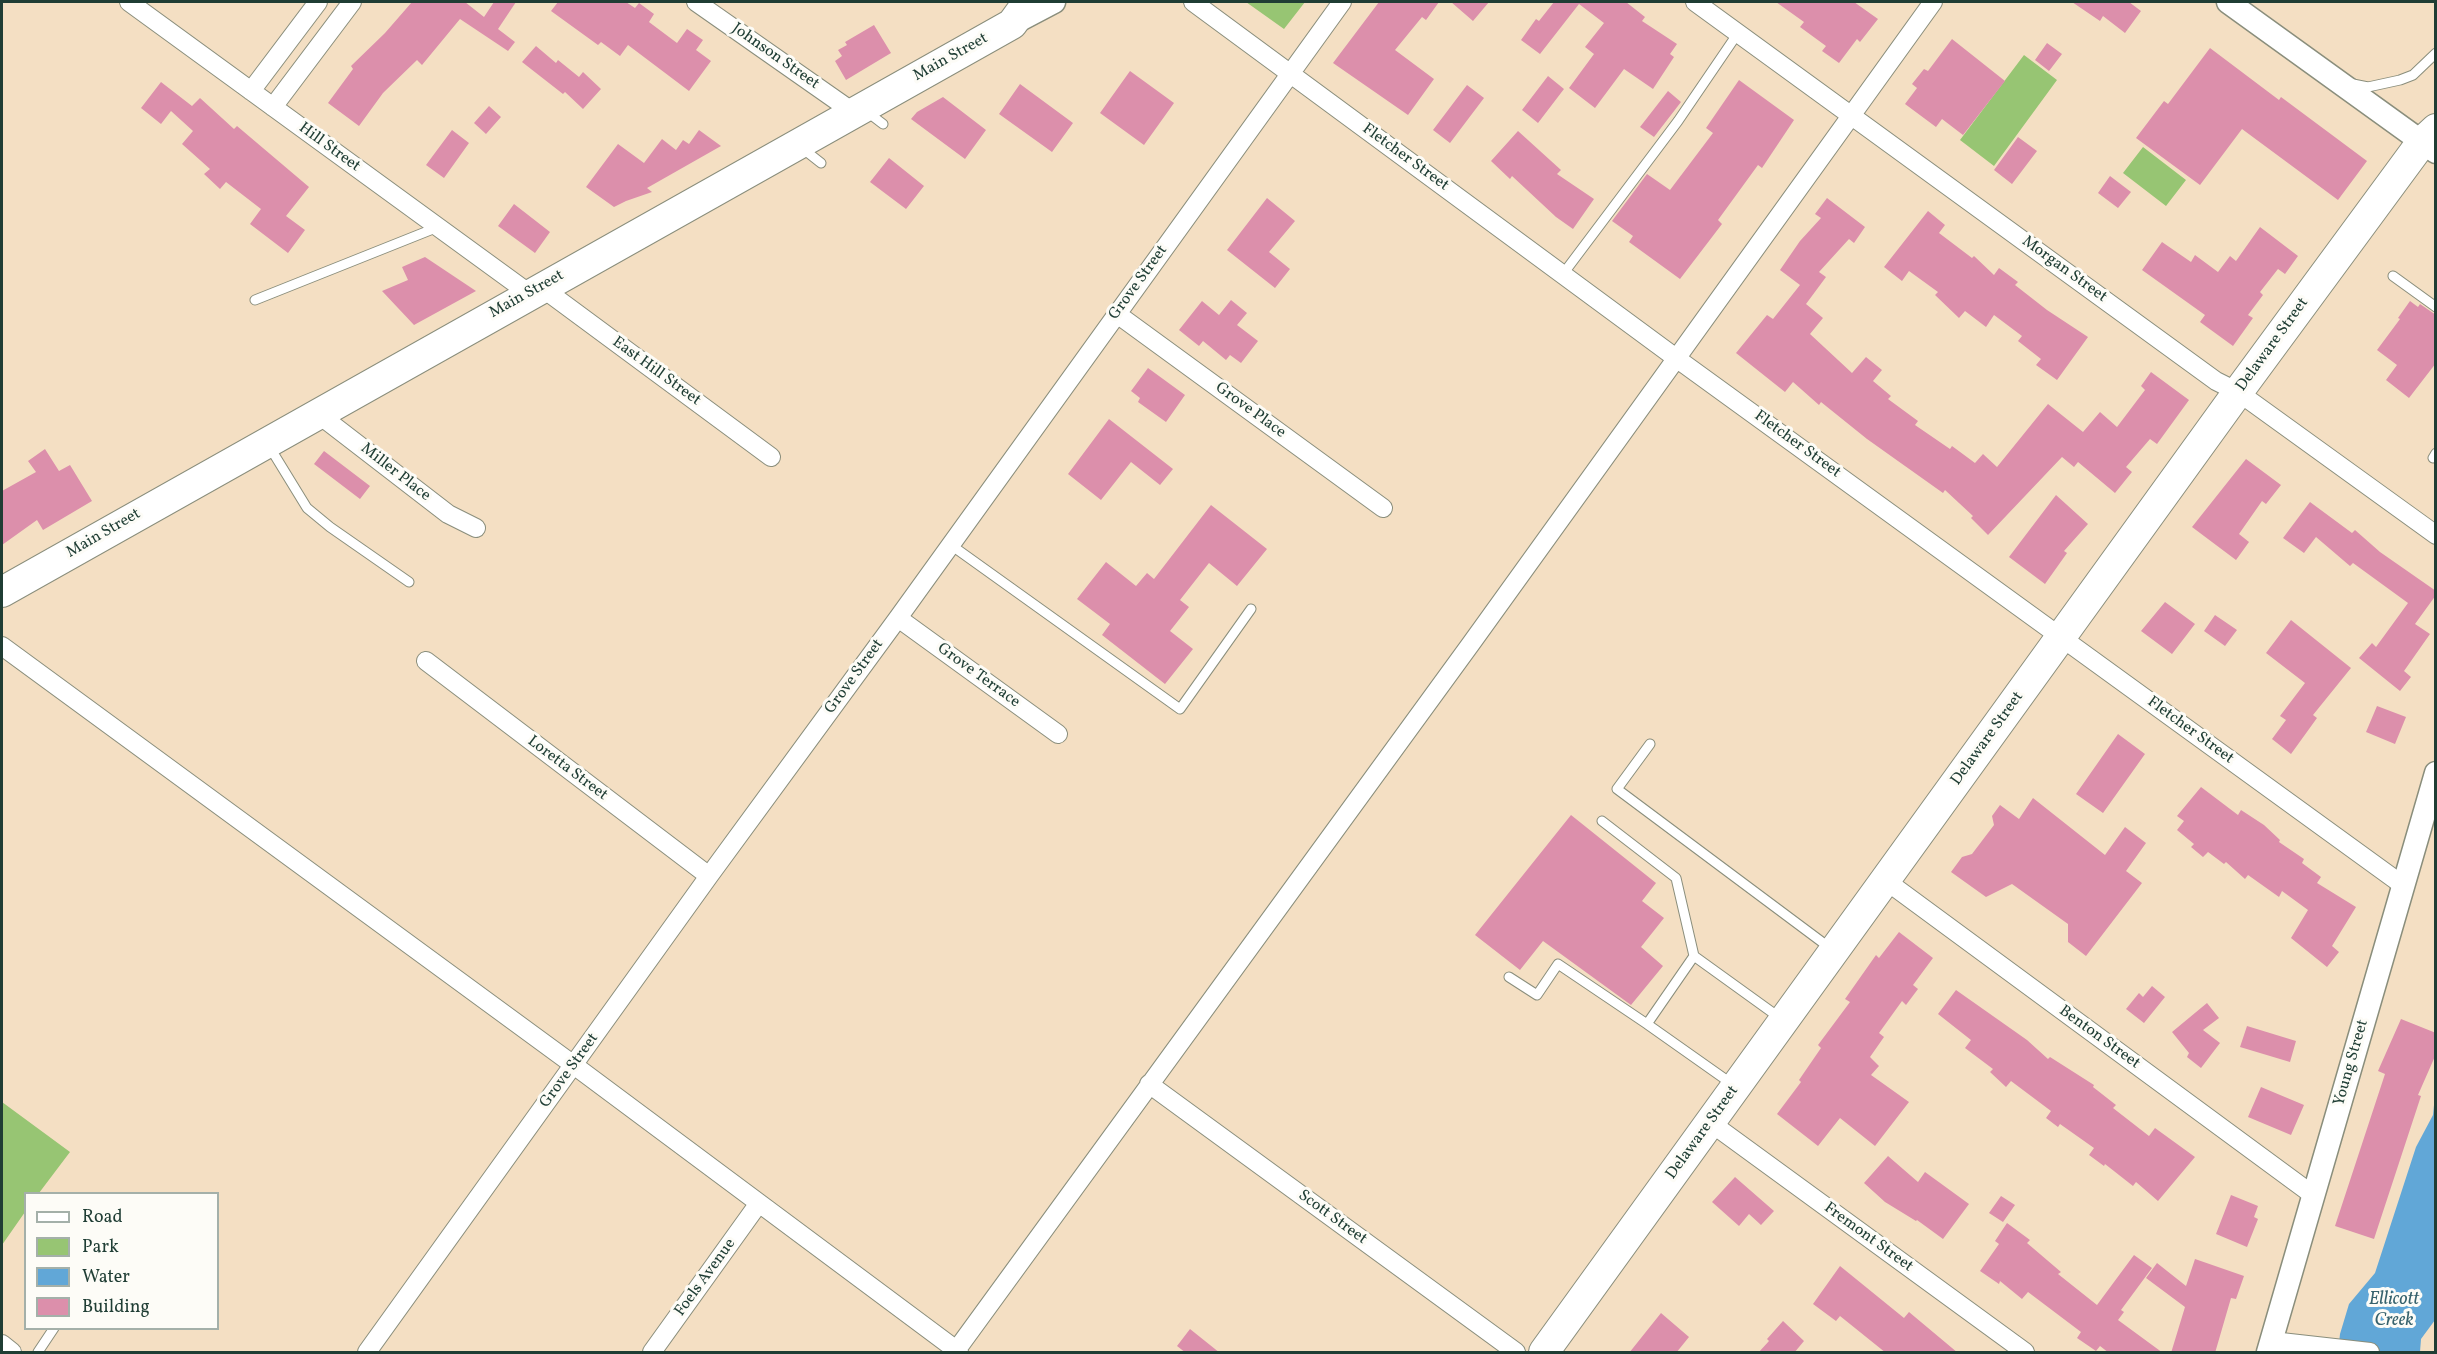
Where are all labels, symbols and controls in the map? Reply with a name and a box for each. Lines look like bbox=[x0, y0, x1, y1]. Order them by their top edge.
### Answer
street label: Johnson Street bbox=[727, 20, 823, 94]
street label: Main Street bbox=[910, 30, 992, 86]
street label: Hill Street bbox=[294, 119, 364, 177]
street label: Fletcher Street bbox=[1358, 120, 1452, 196]
street label: Morgan Street bbox=[2018, 233, 2110, 307]
street label: Grove Street bbox=[1105, 242, 1173, 324]
street label: Main Street bbox=[486, 267, 568, 323]
street label: Delaware Street bbox=[2233, 294, 2313, 396]
street label: East Hill Street bbox=[608, 333, 704, 411]
street label: Grove Place bbox=[1211, 379, 1289, 443]
street label: Fletcher Street bbox=[1750, 407, 1844, 483]
street label: Miller Place bbox=[356, 440, 434, 506]
street label: Main Street bbox=[64, 505, 144, 563]
street label: Grove Street bbox=[821, 636, 889, 718]
street label: Grove Terrace bbox=[933, 640, 1023, 712]
street label: Delaware Street bbox=[1948, 688, 2028, 790]
street label: Fletcher Street bbox=[2143, 693, 2237, 769]
street label: Loretta Street bbox=[523, 732, 611, 806]
street label: Benton Street bbox=[2055, 1002, 2143, 1074]
street label: Young Street bbox=[2331, 1018, 2373, 1108]
street label: Grove Street bbox=[536, 1030, 604, 1112]
street label: Delaware Street bbox=[1663, 1082, 1743, 1184]
street label: Scott Street bbox=[1294, 1187, 1370, 1249]
legend bbox=[24, 1192, 219, 1330]
street label: Fremont Street bbox=[1820, 1199, 1916, 1277]
text: Road bbox=[82, 1205, 123, 1230]
text: Park bbox=[82, 1235, 119, 1260]
street label: Foels Avenue bbox=[671, 1235, 741, 1321]
text: Water bbox=[82, 1265, 130, 1290]
water label: Ellicott Creek bbox=[2369, 1290, 2419, 1332]
text: Building bbox=[82, 1295, 150, 1320]

